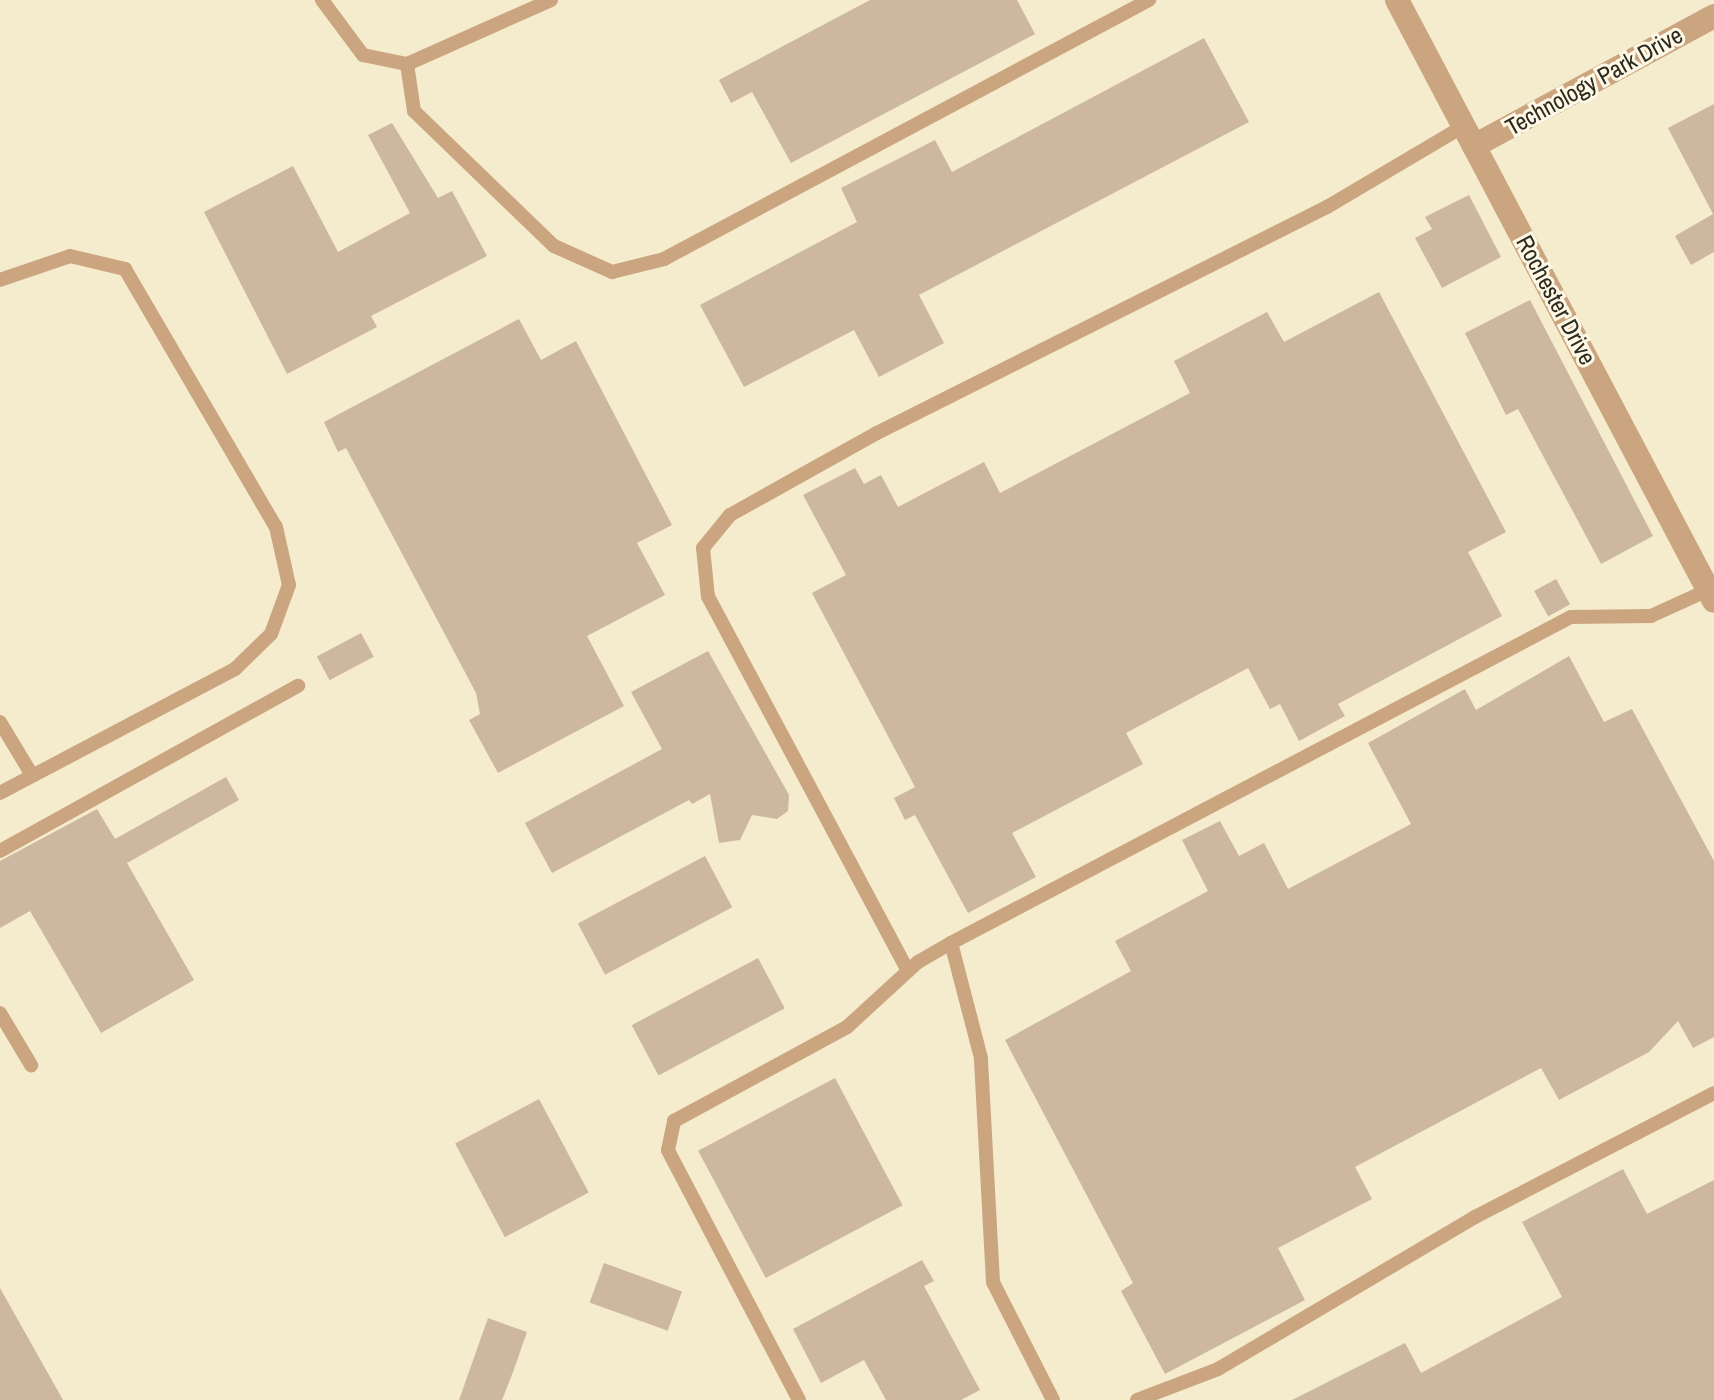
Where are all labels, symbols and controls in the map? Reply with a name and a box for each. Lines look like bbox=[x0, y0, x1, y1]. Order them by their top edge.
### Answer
street label: Technology Park Drive bbox=[1500, 20, 1688, 142]
street label: Rochester Drive bbox=[1510, 230, 1602, 370]

